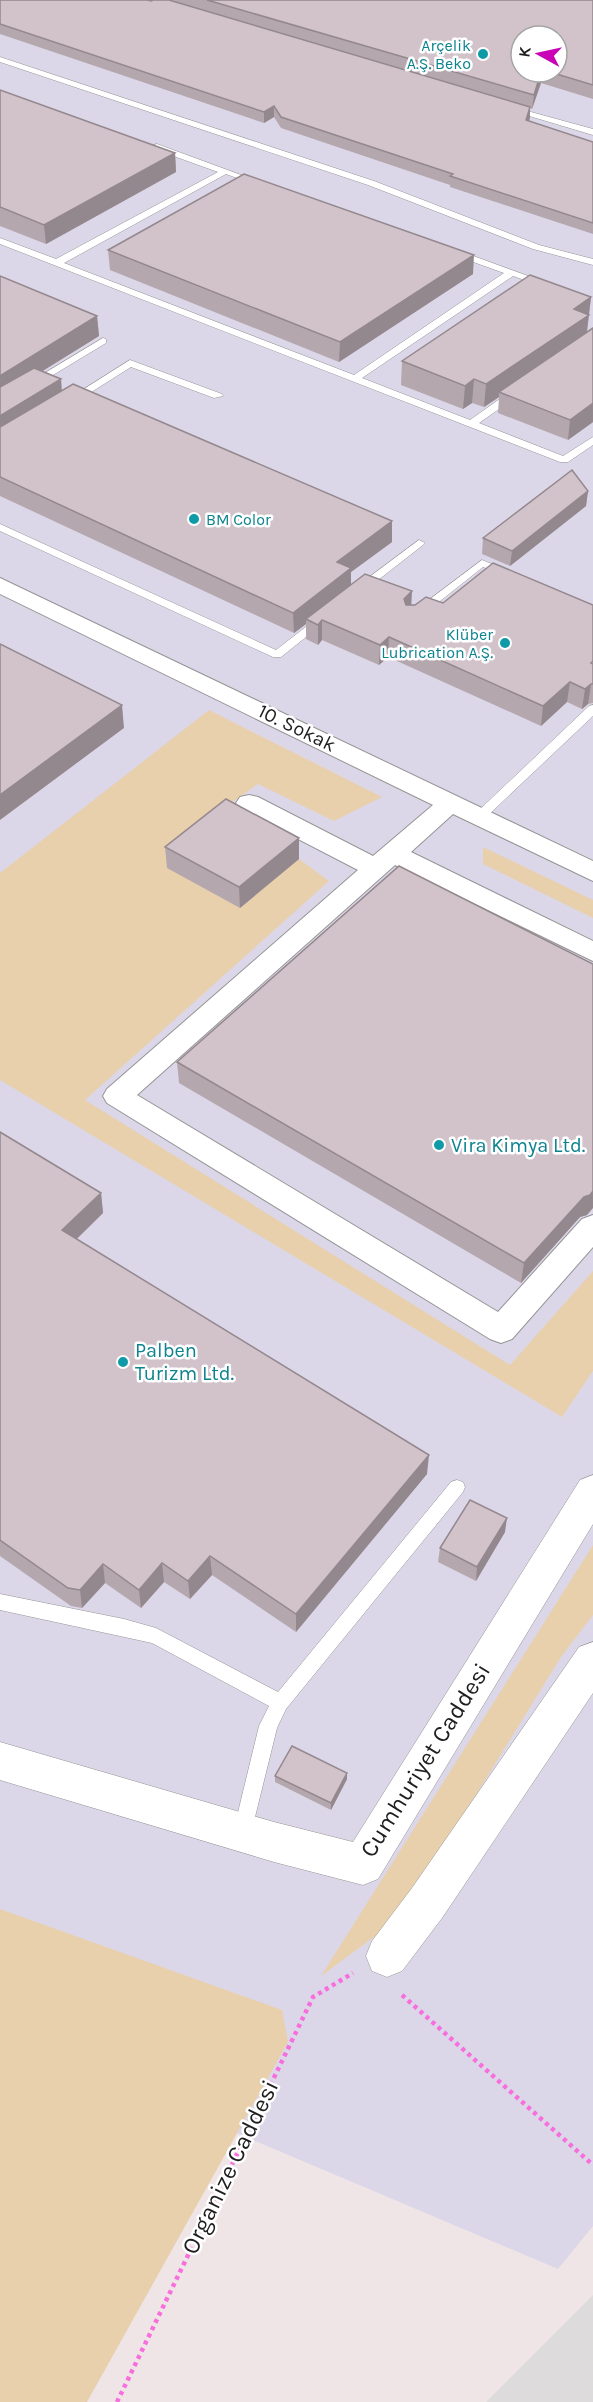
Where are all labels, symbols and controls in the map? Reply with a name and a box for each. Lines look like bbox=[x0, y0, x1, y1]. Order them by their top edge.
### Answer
north arrow bbox=[509, 24, 569, 84]
place label: Arçelik A.Ş. Beko bbox=[407, 36, 471, 73]
text: K bbox=[515, 45, 535, 58]
marker: Arçelik A.Ş. Beko bbox=[476, 47, 490, 61]
place label: BM Color bbox=[206, 510, 271, 529]
marker: BM Color bbox=[187, 512, 201, 526]
place label: Klüber Lubrication A.Ş. bbox=[381, 625, 493, 662]
marker: Klüber Lubrication A.Ş. bbox=[498, 636, 512, 650]
street label: 10. Sokak bbox=[254, 699, 340, 757]
place label: Vira Kimya Ltd. bbox=[451, 1134, 585, 1157]
marker: Vira Kimya Ltd. bbox=[432, 1138, 446, 1152]
place label: Palben Turizm Ltd. bbox=[135, 1339, 234, 1385]
marker: Palben Turizm Ltd. bbox=[116, 1355, 130, 1369]
street label: Cumhuriyet Caddesi bbox=[354, 1658, 496, 1862]
street label: Organize Caddesi bbox=[176, 2075, 284, 2259]

